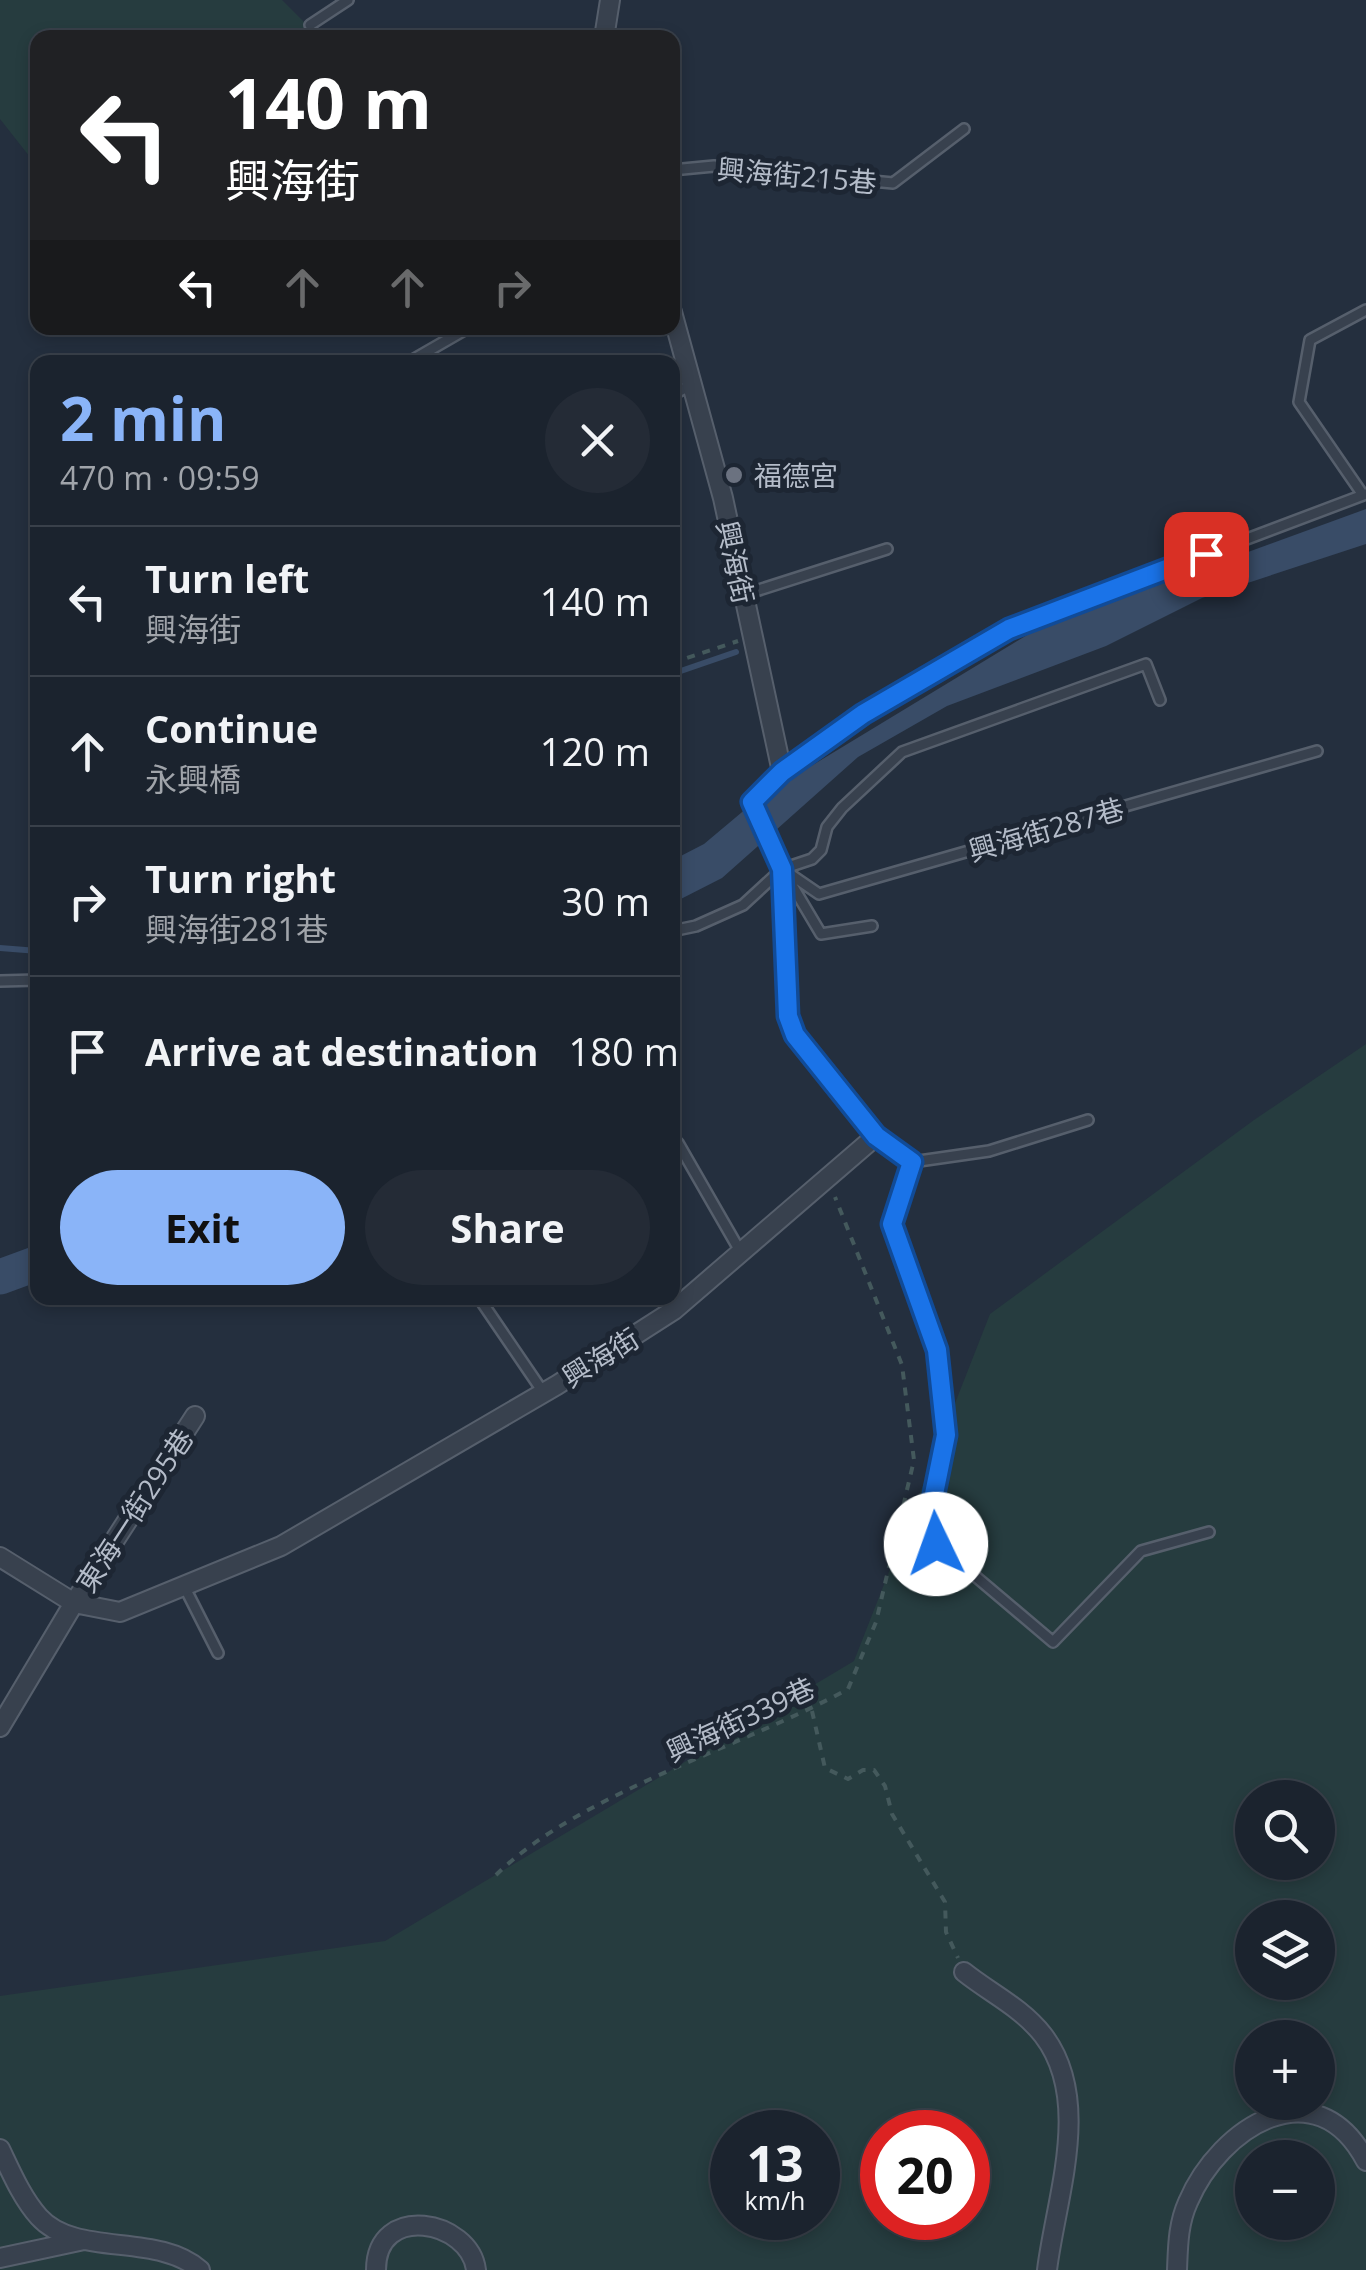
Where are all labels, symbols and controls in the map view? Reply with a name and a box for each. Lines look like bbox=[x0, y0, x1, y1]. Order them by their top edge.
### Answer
text: 140 m bbox=[225, 54, 432, 150]
icon: left bbox=[60, 70, 190, 200]
text: 興海街 bbox=[225, 149, 360, 210]
street label: 興海街215巷 bbox=[716, 149, 878, 201]
icon: left bbox=[170, 260, 225, 315]
icon: ahead bbox=[275, 260, 330, 315]
icon: ahead bbox=[380, 260, 435, 315]
icon: right bbox=[485, 260, 540, 315]
text: 2 min bbox=[60, 377, 227, 459]
button: close bbox=[545, 388, 650, 493]
text: 470 m · 09:59 bbox=[60, 456, 259, 499]
place label: 福德宮 bbox=[754, 456, 838, 494]
marker: 福德宮 bbox=[723, 464, 745, 486]
pin bbox=[1164, 512, 1249, 597]
street label: 興海街 bbox=[709, 517, 763, 607]
icon: arrive bbox=[1179, 527, 1234, 582]
text: Turn left bbox=[145, 552, 309, 604]
icon: left bbox=[60, 574, 115, 629]
text: 140 m bbox=[540, 575, 650, 627]
text: 興海街 bbox=[145, 607, 241, 650]
text: Continue bbox=[145, 702, 318, 754]
icon: ahead bbox=[60, 724, 115, 779]
text: 120 m bbox=[540, 725, 650, 777]
text: 永興橋 bbox=[145, 757, 241, 800]
street label: 興海街287巷 bbox=[964, 789, 1128, 869]
text: Turn right bbox=[145, 852, 336, 904]
icon: right bbox=[60, 874, 115, 929]
text: 30 m bbox=[561, 875, 650, 927]
text: 興海街281巷 bbox=[145, 907, 328, 950]
icon: arrive bbox=[60, 1024, 115, 1079]
text: Arrive at destination bbox=[145, 1025, 539, 1077]
text: 180 m bbox=[569, 1025, 679, 1077]
button: Exit bbox=[60, 1170, 345, 1285]
button: Share bbox=[365, 1170, 650, 1285]
street label: 興海街 bbox=[554, 1319, 646, 1395]
street label: 東海一街295巷 bbox=[67, 1421, 201, 1599]
position arrow bbox=[884, 1492, 988, 1596]
street label: 興海街339巷 bbox=[659, 1668, 821, 1770]
map controls bbox=[1235, 1780, 1335, 2240]
button: search bbox=[1235, 1780, 1335, 1880]
button: layers bbox=[1235, 1900, 1335, 2000]
button: + bbox=[1235, 2020, 1335, 2120]
speed limit sign: 20 bbox=[860, 2110, 990, 2240]
text: 13 bbox=[746, 2129, 804, 2197]
button: − bbox=[1235, 2140, 1335, 2240]
text: km/h bbox=[745, 2183, 805, 2217]

